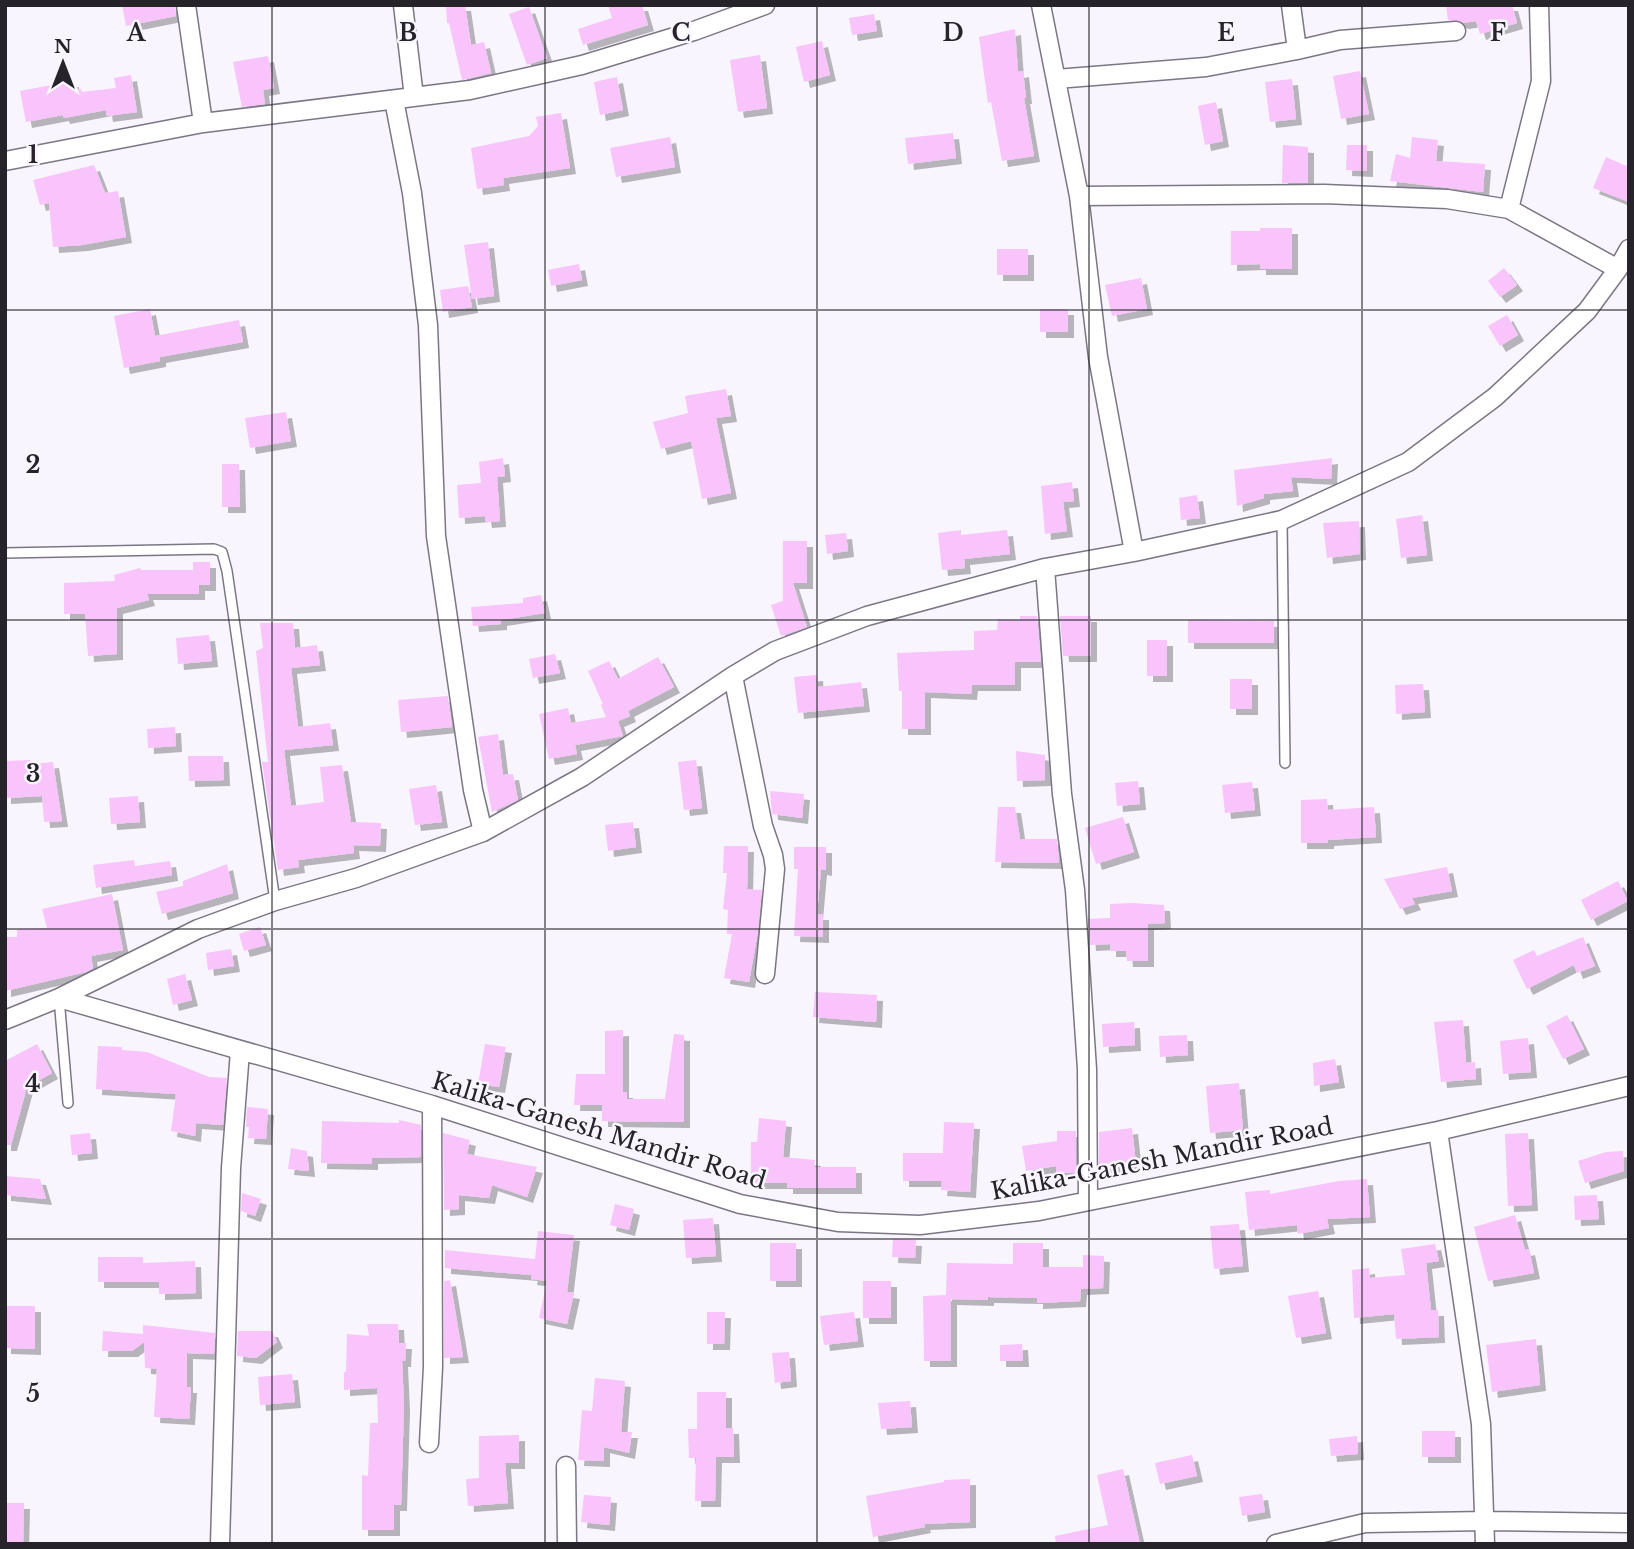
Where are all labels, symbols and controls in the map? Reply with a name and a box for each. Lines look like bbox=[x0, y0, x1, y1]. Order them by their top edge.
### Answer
text: A bbox=[126, 19, 147, 47]
text: B bbox=[399, 19, 417, 47]
text: C bbox=[672, 19, 690, 47]
text: D bbox=[942, 19, 964, 47]
text: E bbox=[1217, 19, 1235, 47]
text: F bbox=[1490, 19, 1506, 47]
north arrow bbox=[28, 28, 98, 98]
text: N bbox=[54, 35, 72, 58]
text: 1 bbox=[28, 141, 38, 169]
text: 2 bbox=[26, 451, 40, 479]
text: 3 bbox=[26, 760, 40, 788]
street label: Kalika-Ganesh Mandir Road bbox=[429, 1066, 770, 1195]
text: 4 bbox=[25, 1070, 41, 1098]
street label: Kalika-Ganesh Mandir Road bbox=[988, 1111, 1335, 1206]
text: 5 bbox=[26, 1380, 40, 1408]

